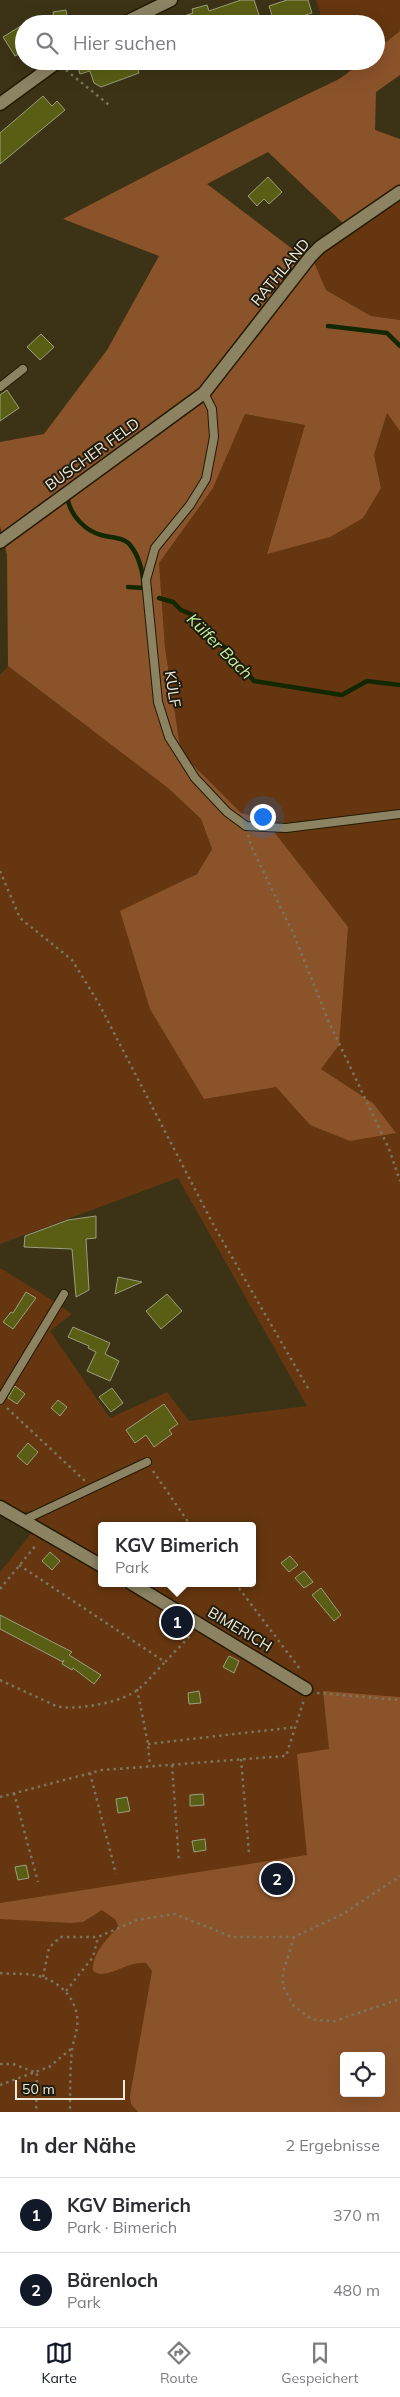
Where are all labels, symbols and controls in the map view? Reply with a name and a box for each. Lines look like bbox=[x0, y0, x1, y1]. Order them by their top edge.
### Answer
search box bbox=[15, 15, 385, 70]
icon: search bbox=[33, 29, 61, 57]
text: Hier suchen bbox=[73, 31, 177, 55]
street label: RATHLAND bbox=[246, 235, 314, 309]
street label: BUSCHER FELD bbox=[41, 413, 143, 495]
water label: Külfer Bach bbox=[183, 609, 257, 683]
street label: KÜLF bbox=[161, 669, 185, 709]
your location bbox=[250, 804, 276, 830]
popup bbox=[98, 1522, 256, 1587]
text: KGV Bimerich bbox=[115, 1533, 239, 1557]
text: Park bbox=[115, 1557, 149, 1577]
street label: BIMERICH bbox=[204, 1602, 276, 1656]
pin: 1 bbox=[161, 1603, 193, 1641]
pin: 2 bbox=[261, 1860, 293, 1898]
map controls bbox=[340, 2052, 385, 2097]
button: locate bbox=[340, 2052, 385, 2097]
scale bar bbox=[15, 2077, 125, 2100]
text: 50 m bbox=[22, 2080, 55, 2098]
text: In der Nähe bbox=[20, 2132, 136, 2158]
text: 2 Ergebnisse bbox=[285, 2135, 380, 2155]
text: KGV Bimerich bbox=[67, 2193, 191, 2217]
text: 1 bbox=[31, 2205, 41, 2225]
text: 370 m bbox=[333, 2205, 380, 2225]
text: Park · Bimerich bbox=[67, 2217, 177, 2237]
text: Bärenloch bbox=[67, 2268, 158, 2292]
text: 2 bbox=[31, 2280, 41, 2300]
text: 480 m bbox=[333, 2280, 380, 2300]
text: Park bbox=[67, 2292, 101, 2312]
tab: Karte bbox=[42, 2339, 77, 2387]
tab: Route bbox=[160, 2339, 198, 2387]
tab: Gespeichert bbox=[281, 2339, 358, 2387]

